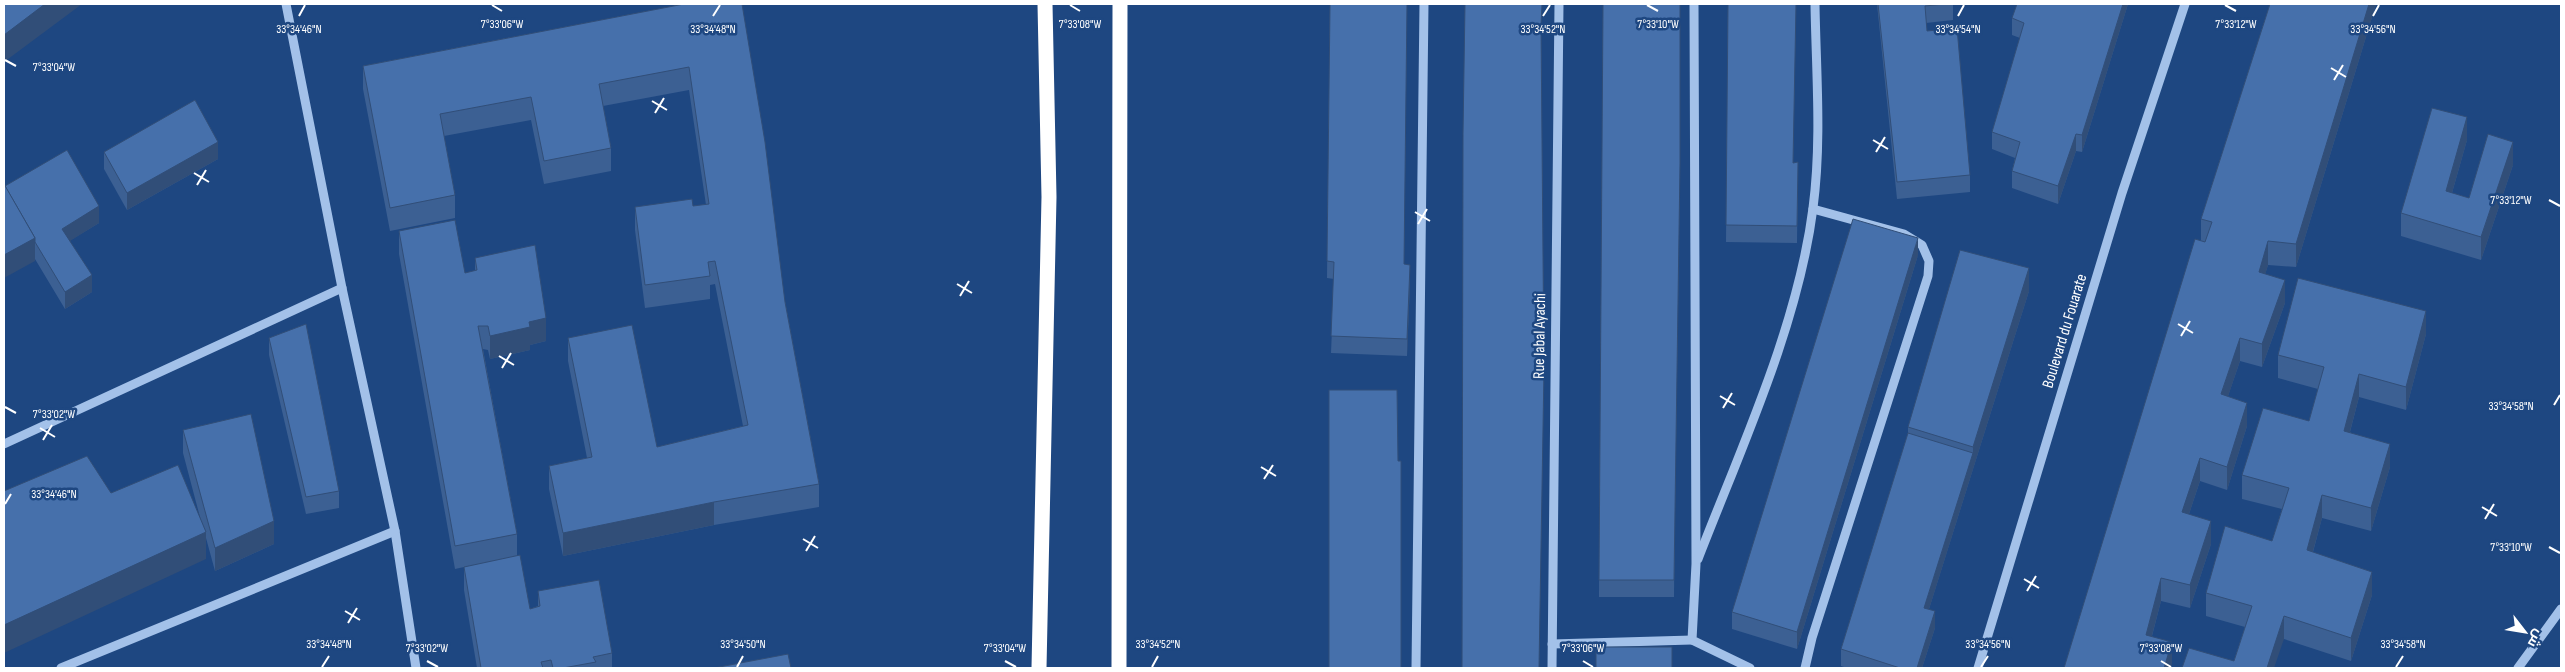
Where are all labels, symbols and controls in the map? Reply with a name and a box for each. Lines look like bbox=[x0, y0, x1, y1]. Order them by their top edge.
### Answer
text: 7°33'06"W bbox=[481, 17, 523, 32]
text: 7°33'08"W bbox=[1059, 17, 1101, 32]
text: 7°33'10"W bbox=[1637, 17, 1679, 32]
text: 7°33'12"W bbox=[2215, 17, 2257, 32]
text: 33°34'46"N bbox=[276, 22, 322, 37]
text: 33°34'48"N bbox=[690, 22, 736, 37]
text: 33°34'52"N bbox=[1521, 22, 1565, 37]
text: 33°34'54"N bbox=[1935, 22, 1981, 37]
text: 33°34'56"N bbox=[2350, 22, 2396, 37]
text: 7°33'04"W bbox=[33, 60, 75, 75]
text: 7°33'12"W bbox=[2490, 193, 2532, 208]
street label: Boulevard du Fouarate bbox=[2039, 272, 2091, 390]
street label: Rue Jabal Ayachi bbox=[1530, 293, 1550, 379]
text: 33°34'58"N bbox=[2488, 399, 2534, 414]
text: 7°33'02"W bbox=[33, 407, 75, 422]
text: 33°34'46"N bbox=[31, 487, 77, 502]
text: 7°33'10"W bbox=[2490, 540, 2532, 555]
north arrow bbox=[2500, 607, 2550, 657]
text: ش bbox=[2524, 626, 2548, 651]
text: 33°34'48"N bbox=[306, 637, 352, 652]
text: 33°34'50"N bbox=[720, 637, 766, 652]
text: 33°34'52"N bbox=[1136, 637, 1180, 652]
text: 33°34'56"N bbox=[1965, 637, 2011, 652]
text: 33°34'58"N bbox=[2380, 637, 2426, 652]
text: 7°33'02"W bbox=[406, 641, 448, 656]
text: 7°33'04"W bbox=[984, 641, 1026, 656]
text: 7°33'06"W bbox=[1562, 641, 1604, 656]
text: 7°33'08"W bbox=[2140, 641, 2182, 656]

